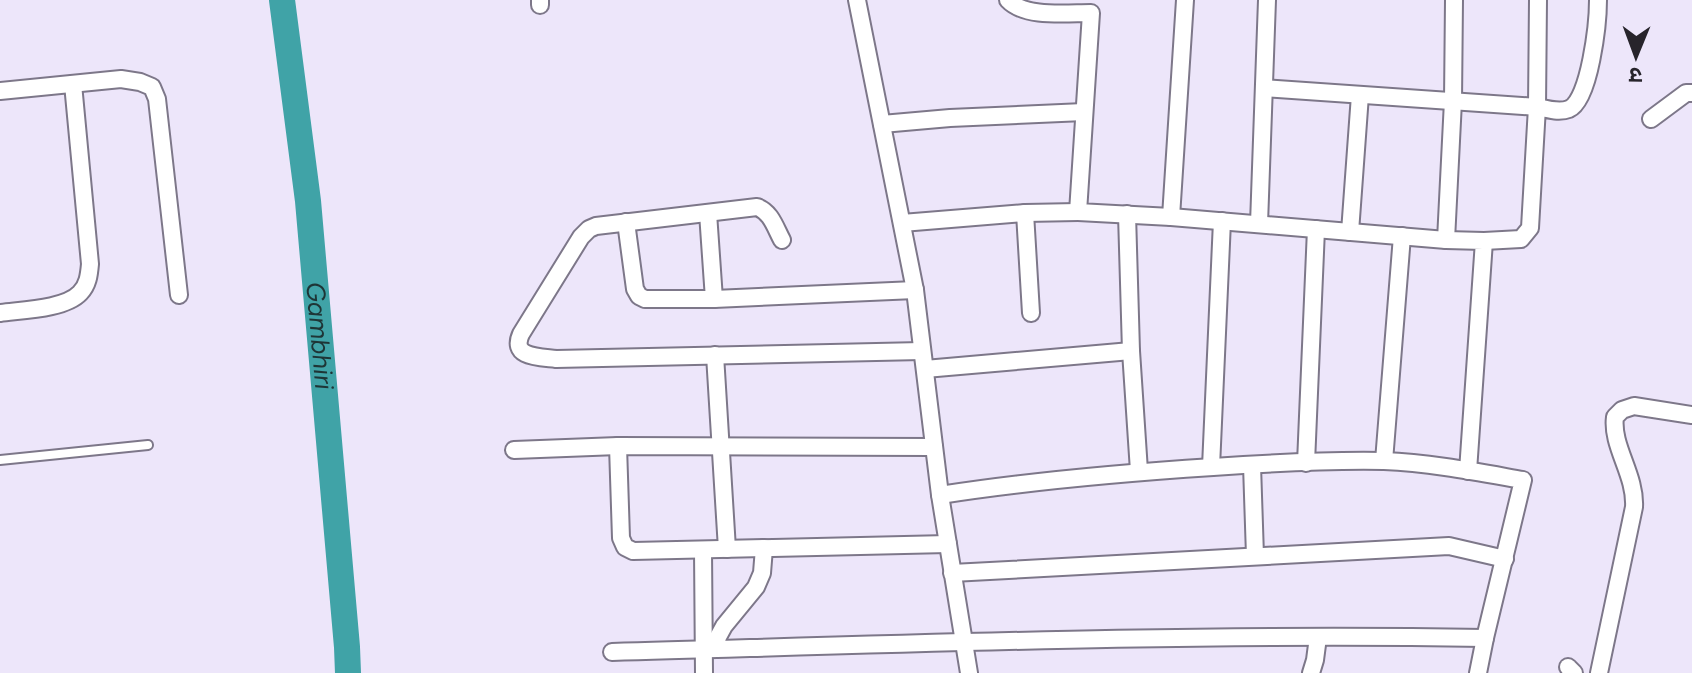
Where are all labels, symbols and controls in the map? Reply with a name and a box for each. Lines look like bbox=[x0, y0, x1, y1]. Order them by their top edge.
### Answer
north arrow bbox=[1596, 16, 1676, 96]
text: उ bbox=[1628, 62, 1642, 89]
water label: Gambhiri bbox=[299, 281, 341, 392]

